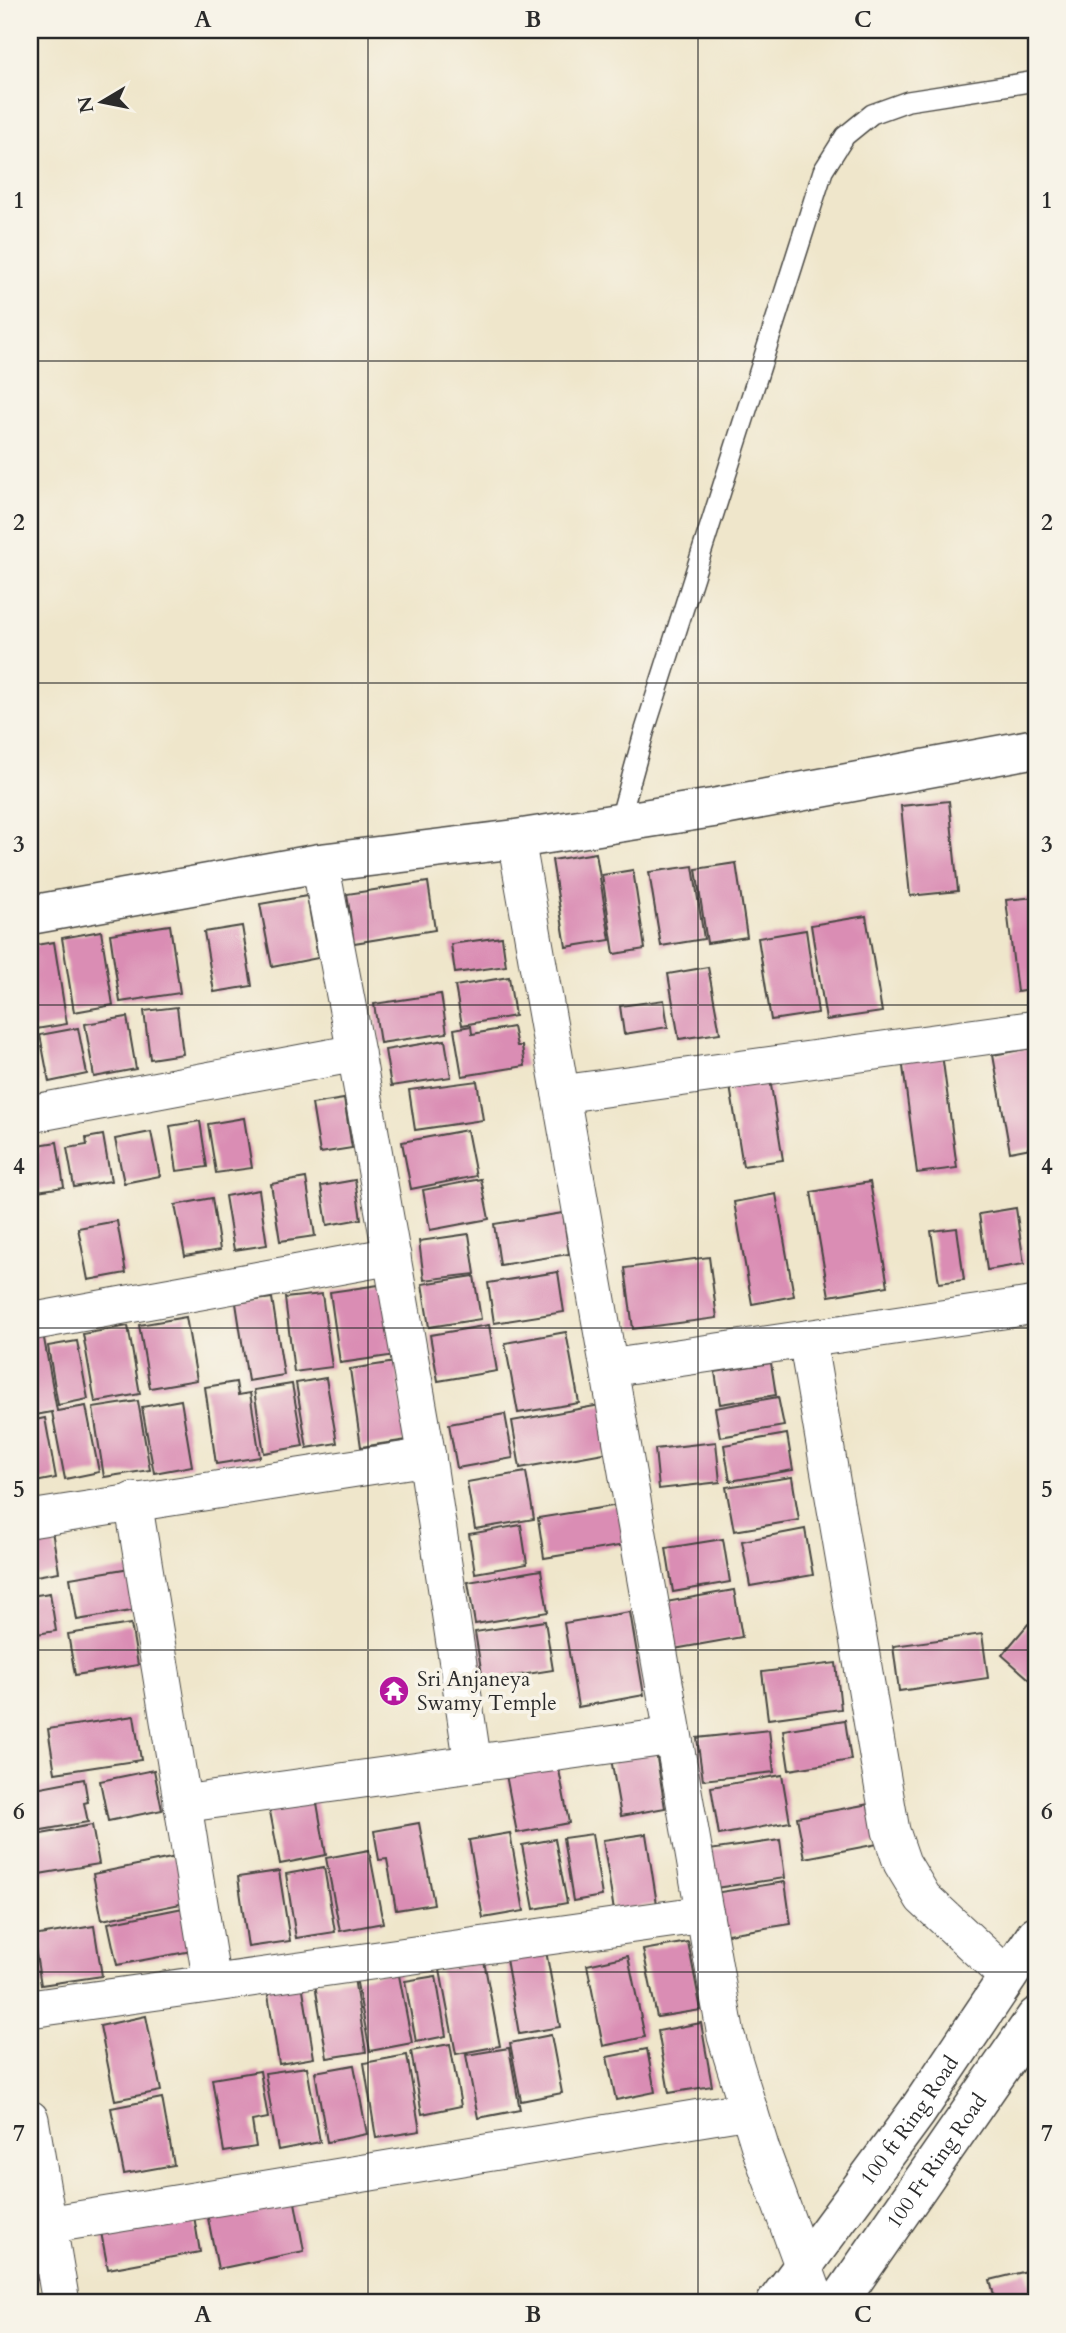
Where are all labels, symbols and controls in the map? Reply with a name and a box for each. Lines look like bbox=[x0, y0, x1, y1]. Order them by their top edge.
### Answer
text: A bbox=[194, 4, 212, 35]
text: B bbox=[525, 4, 541, 35]
text: C bbox=[854, 4, 872, 35]
north arrow bbox=[66, 66, 136, 136]
text: N bbox=[72, 94, 100, 115]
text: 1 bbox=[13, 185, 25, 216]
text: 1 bbox=[1041, 185, 1053, 216]
text: 2 bbox=[13, 507, 25, 538]
text: 2 bbox=[1041, 507, 1053, 538]
text: 3 bbox=[13, 829, 25, 860]
text: 3 bbox=[1041, 829, 1053, 860]
text: 4 bbox=[13, 1151, 25, 1182]
text: 4 bbox=[1041, 1151, 1053, 1182]
text: 5 bbox=[13, 1474, 25, 1505]
text: 5 bbox=[1041, 1474, 1053, 1505]
place label: Sri Anjaneya Swamy Temple bbox=[417, 1665, 557, 1718]
temple icon: Sri Anjaneya Swamy Temple bbox=[377, 1674, 411, 1708]
text: 6 bbox=[13, 1796, 25, 1827]
text: 6 bbox=[1041, 1796, 1053, 1827]
street label: 100 ft Ring Road bbox=[853, 2050, 965, 2191]
street label: 100 Ft Ring Road bbox=[880, 2087, 993, 2234]
text: 7 bbox=[13, 2118, 25, 2149]
text: 7 bbox=[1041, 2118, 1053, 2149]
text: A bbox=[194, 2299, 212, 2330]
text: B bbox=[525, 2299, 541, 2330]
text: C bbox=[854, 2299, 872, 2330]

